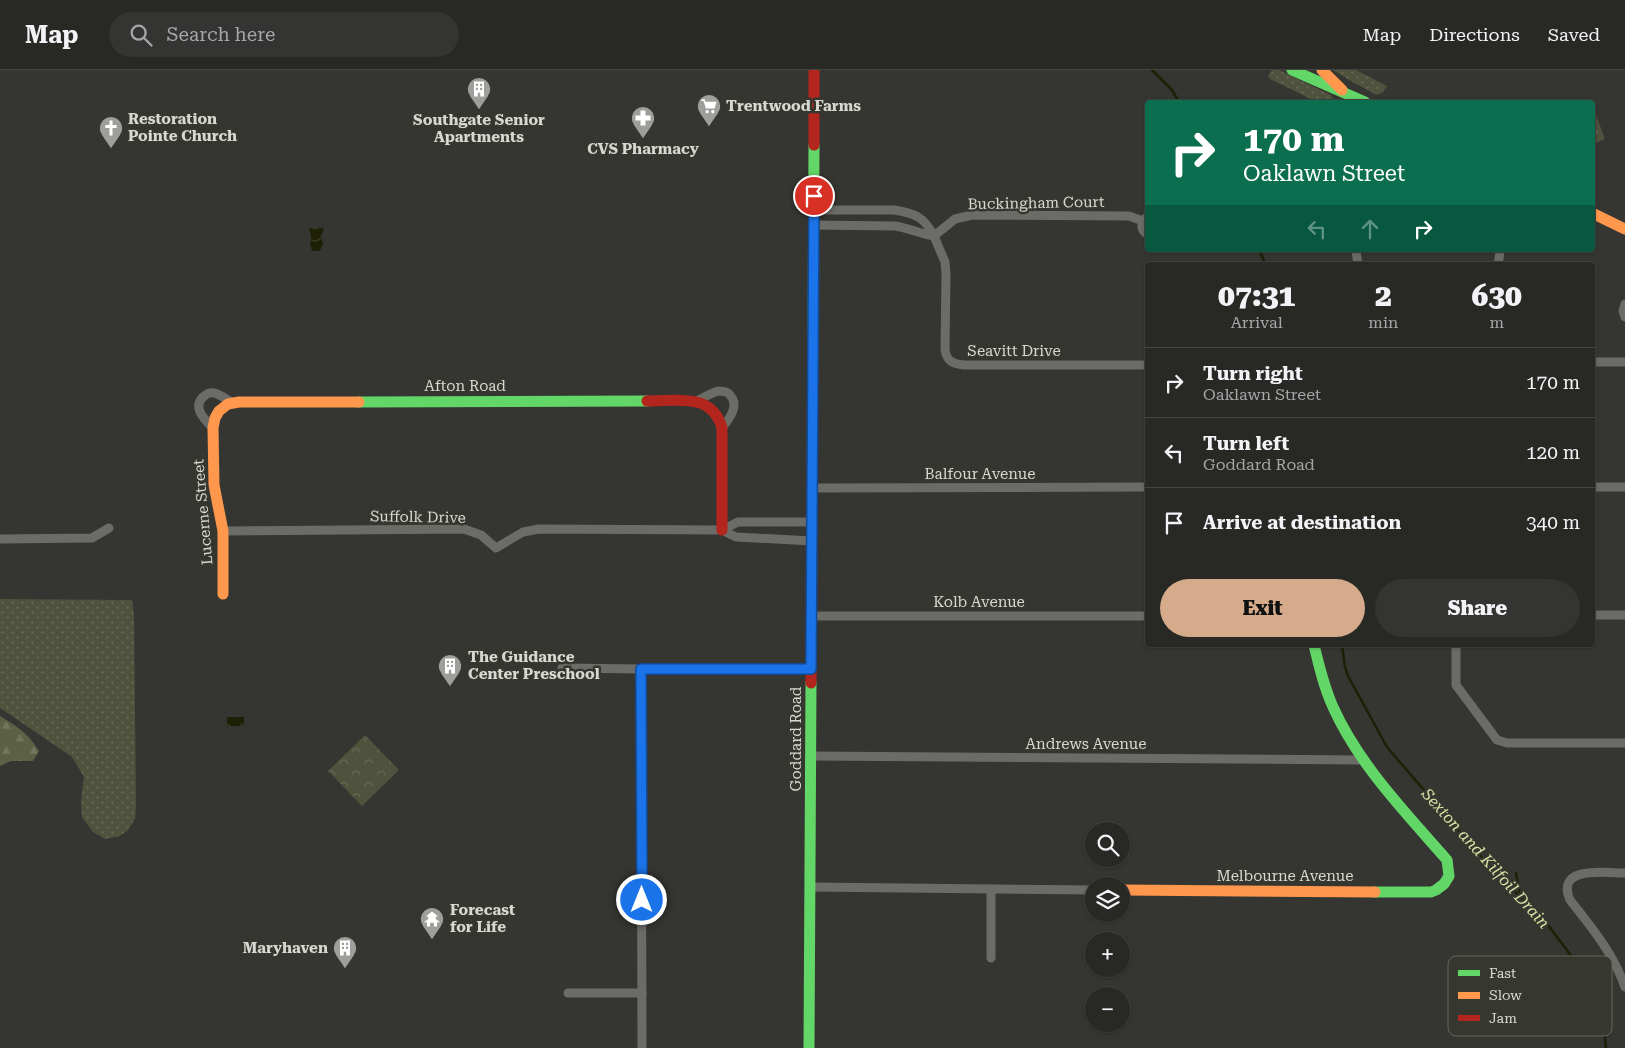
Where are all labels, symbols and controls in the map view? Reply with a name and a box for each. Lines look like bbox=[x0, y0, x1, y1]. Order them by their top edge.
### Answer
search box bbox=[109, 12, 459, 57]
text: Map bbox=[25, 21, 79, 49]
icon: search bbox=[127, 21, 155, 49]
text: Search here bbox=[167, 23, 275, 46]
text: Map bbox=[1363, 24, 1401, 45]
text: Directions bbox=[1429, 24, 1520, 45]
text: Saved bbox=[1548, 24, 1600, 45]
building icon: Southgate Senior Apartments bbox=[466, 76, 492, 110]
supermarket icon: Trentwood Farms bbox=[696, 93, 722, 127]
place label: Trentwood Farms bbox=[726, 97, 861, 115]
pharmacy icon: CVS Pharmacy bbox=[630, 105, 656, 139]
place label: Restoration Pointe Church bbox=[128, 110, 237, 145]
place label: Southgate Senior Apartments bbox=[413, 111, 545, 146]
church icon: Restoration Pointe Church bbox=[98, 115, 124, 149]
text: 170 m bbox=[1243, 119, 1344, 160]
icon: right bbox=[1160, 120, 1225, 185]
place label: CVS Pharmacy bbox=[587, 140, 699, 158]
text: Oaklawn Street bbox=[1243, 161, 1405, 186]
pin bbox=[793, 175, 835, 217]
icon: arrive bbox=[800, 182, 828, 210]
street label: Buckingham Court bbox=[967, 193, 1105, 213]
icon: left bbox=[1303, 215, 1331, 243]
icon: ahead bbox=[1356, 215, 1384, 243]
icon: right bbox=[1409, 215, 1437, 243]
text: 07:31 bbox=[1218, 278, 1295, 313]
text: 2 bbox=[1375, 278, 1392, 313]
text: 630 bbox=[1471, 278, 1522, 313]
text: Arrival bbox=[1231, 313, 1283, 332]
text: min bbox=[1368, 313, 1398, 332]
text: m bbox=[1489, 313, 1504, 332]
street label: Seavitt Drive bbox=[967, 342, 1061, 360]
text: Turn right bbox=[1203, 362, 1303, 385]
icon: right bbox=[1160, 369, 1188, 397]
text: 170 m bbox=[1526, 371, 1580, 394]
street label: Afton Road bbox=[424, 377, 506, 395]
text: Oaklawn Street bbox=[1203, 385, 1321, 404]
text: Turn left bbox=[1203, 432, 1289, 455]
icon: left bbox=[1160, 439, 1188, 467]
text: 120 m bbox=[1526, 441, 1580, 464]
text: Goddard Road bbox=[1203, 455, 1315, 474]
street label: Lucerne Street bbox=[189, 458, 217, 566]
street label: Balfour Avenue bbox=[925, 465, 1035, 483]
street label: Suffolk Drive bbox=[370, 507, 466, 527]
icon: arrive bbox=[1160, 509, 1188, 537]
text: Arrive at destination bbox=[1203, 511, 1401, 534]
text: 340 m bbox=[1526, 511, 1580, 534]
button: Exit bbox=[1160, 579, 1365, 637]
button: Share bbox=[1375, 579, 1580, 637]
street label: Kolb Avenue bbox=[933, 593, 1025, 611]
place label: The Guidance Center Preschool bbox=[468, 648, 600, 683]
building icon: The Guidance Center Preschool bbox=[437, 653, 463, 687]
street label: Goddard Road bbox=[787, 686, 805, 791]
street label: Andrews Avenue bbox=[1026, 735, 1146, 753]
water label: Sexton and Kilfoil Drain bbox=[1417, 784, 1554, 932]
map controls bbox=[1085, 822, 1130, 1032]
button: search bbox=[1085, 822, 1130, 867]
street label: Melbourne Avenue bbox=[1217, 867, 1353, 885]
position arrow bbox=[615, 873, 667, 925]
button: layers bbox=[1085, 877, 1130, 922]
place label: Forecast for Life bbox=[450, 901, 515, 936]
temple icon: Forecast for Life bbox=[419, 906, 445, 940]
button: + bbox=[1085, 932, 1130, 977]
building icon: Maryhaven bbox=[332, 935, 358, 969]
place label: Maryhaven bbox=[243, 939, 328, 957]
legend bbox=[1448, 956, 1612, 1036]
text: Fast bbox=[1489, 965, 1516, 981]
button: − bbox=[1085, 987, 1130, 1032]
text: Slow bbox=[1489, 987, 1522, 1003]
text: Jam bbox=[1489, 1010, 1517, 1026]

